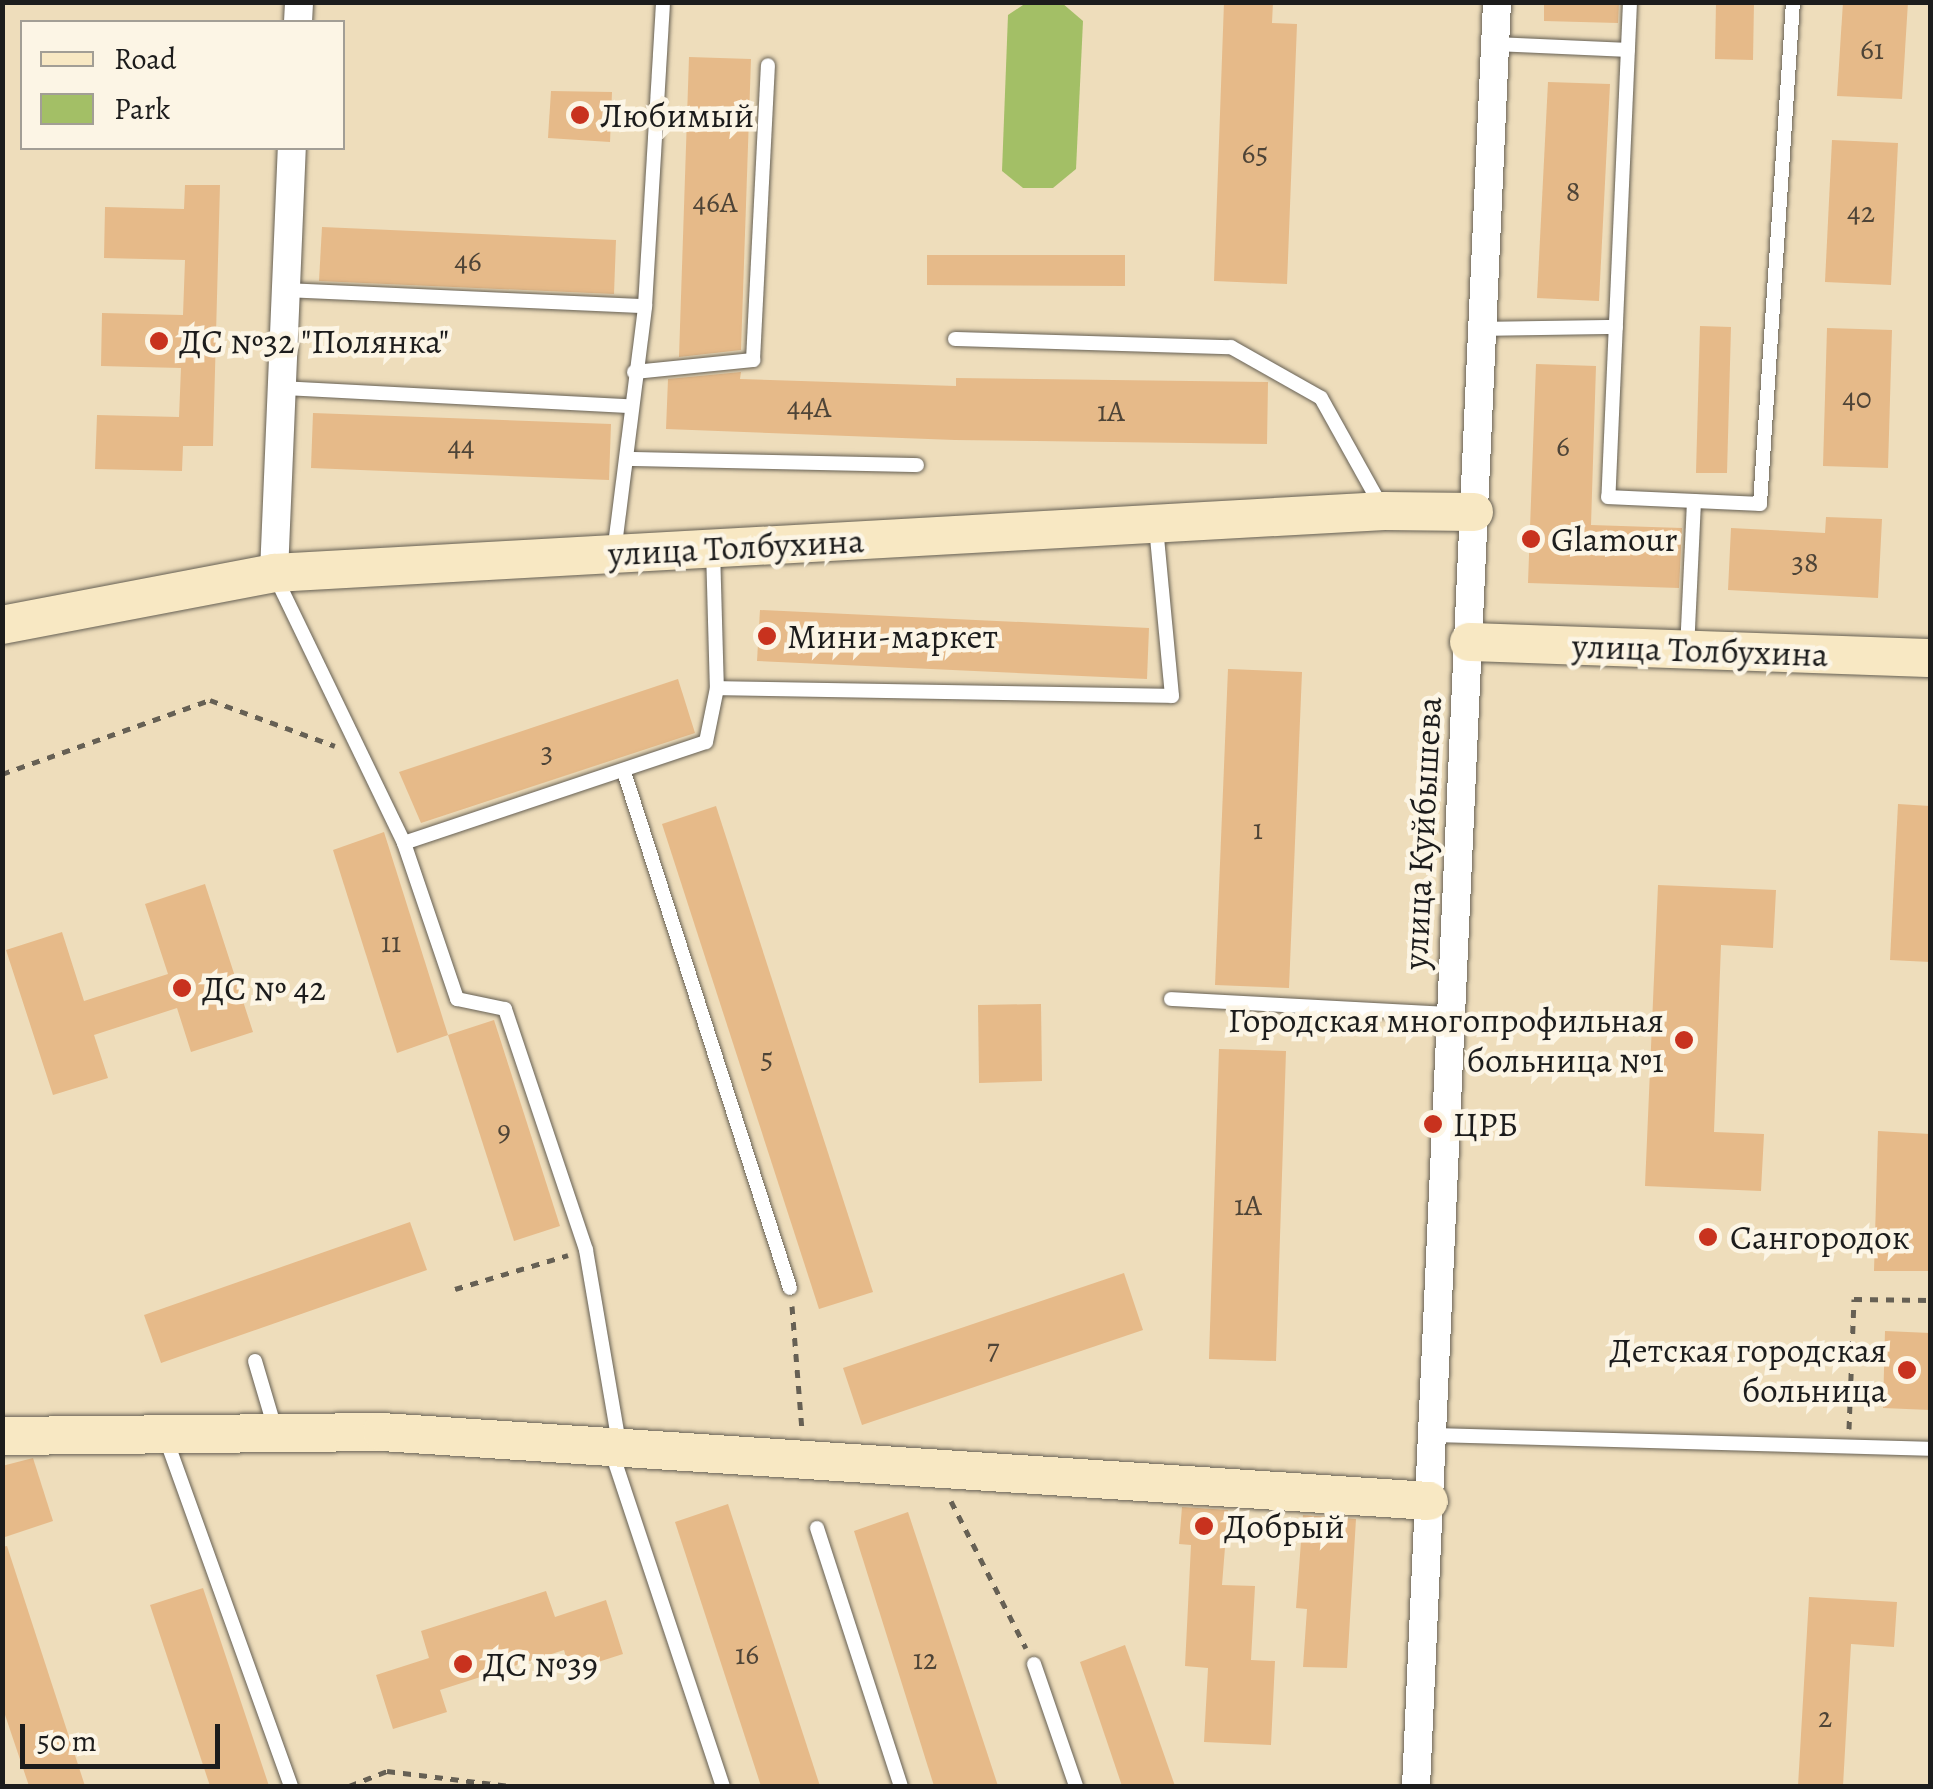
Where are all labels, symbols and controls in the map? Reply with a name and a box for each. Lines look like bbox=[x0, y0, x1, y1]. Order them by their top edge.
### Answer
legend bbox=[20, 20, 345, 150]
house number: 61 bbox=[1860, 31, 1884, 67]
text: Road bbox=[114, 39, 176, 79]
text: Park bbox=[114, 89, 170, 129]
place label: Любимый bbox=[600, 94, 754, 136]
marker: Любимый bbox=[569, 104, 591, 126]
house number: 65 bbox=[1242, 135, 1268, 171]
house number: 8 bbox=[1566, 173, 1580, 209]
house number: 46А bbox=[693, 184, 737, 220]
house number: 42 bbox=[1847, 194, 1875, 230]
house number: 46 bbox=[454, 243, 482, 279]
place label: ДС №32 "Полянка" bbox=[179, 320, 450, 362]
marker: ДС №32 "Полянка" bbox=[148, 330, 170, 352]
house number: 40 bbox=[1842, 380, 1872, 416]
house number: 44А bbox=[787, 389, 831, 425]
house number: 1А bbox=[1097, 393, 1125, 429]
house number: 44 bbox=[447, 428, 475, 464]
house number: 6 bbox=[1556, 428, 1570, 464]
place label: Glamour bbox=[1551, 518, 1678, 560]
street label: улица Толбухина bbox=[607, 519, 865, 575]
marker: Glamour bbox=[1520, 528, 1542, 550]
house number: 38 bbox=[1791, 544, 1819, 580]
place label: Мини-маркет bbox=[787, 615, 998, 657]
marker: Мини-маркет bbox=[756, 625, 778, 647]
street label: улица Толбухина bbox=[1571, 625, 1829, 675]
street label: улица Куйбышева bbox=[1394, 696, 1450, 970]
house number: 3 bbox=[541, 734, 553, 770]
house number: 1 bbox=[1253, 811, 1263, 847]
house number: 11 bbox=[381, 924, 401, 960]
place label: ДС № 42 bbox=[202, 967, 326, 1009]
marker: ДС № 42 bbox=[171, 977, 193, 999]
place label: Городская многопрофильная больница №1 bbox=[1228, 999, 1664, 1081]
marker: Городская многопрофильная больница №1 bbox=[1673, 1029, 1695, 1051]
house number: 5 bbox=[761, 1040, 773, 1076]
place label: ЦРБ bbox=[1453, 1103, 1518, 1145]
house number: 9 bbox=[497, 1113, 511, 1149]
marker: ЦРБ bbox=[1422, 1113, 1444, 1135]
house number: 1А bbox=[1234, 1187, 1262, 1223]
place label: Сангородок bbox=[1730, 1216, 1910, 1258]
marker: Сангородок bbox=[1695, 1224, 1721, 1250]
place label: Детская городская больница bbox=[1609, 1329, 1887, 1411]
house number: 7 bbox=[987, 1331, 999, 1367]
marker: Детская городская больница bbox=[1896, 1359, 1918, 1381]
place label: Добрый bbox=[1224, 1505, 1345, 1547]
marker: Добрый bbox=[1193, 1515, 1215, 1537]
house number: 16 bbox=[735, 1636, 759, 1672]
house number: 12 bbox=[913, 1641, 937, 1677]
place label: ДС №39 bbox=[483, 1643, 598, 1685]
marker: ДС №39 bbox=[452, 1653, 474, 1675]
house number: 2 bbox=[1818, 1699, 1832, 1735]
scale bar bbox=[25, 1704, 225, 1766]
text: 50 m bbox=[37, 1721, 97, 1761]

